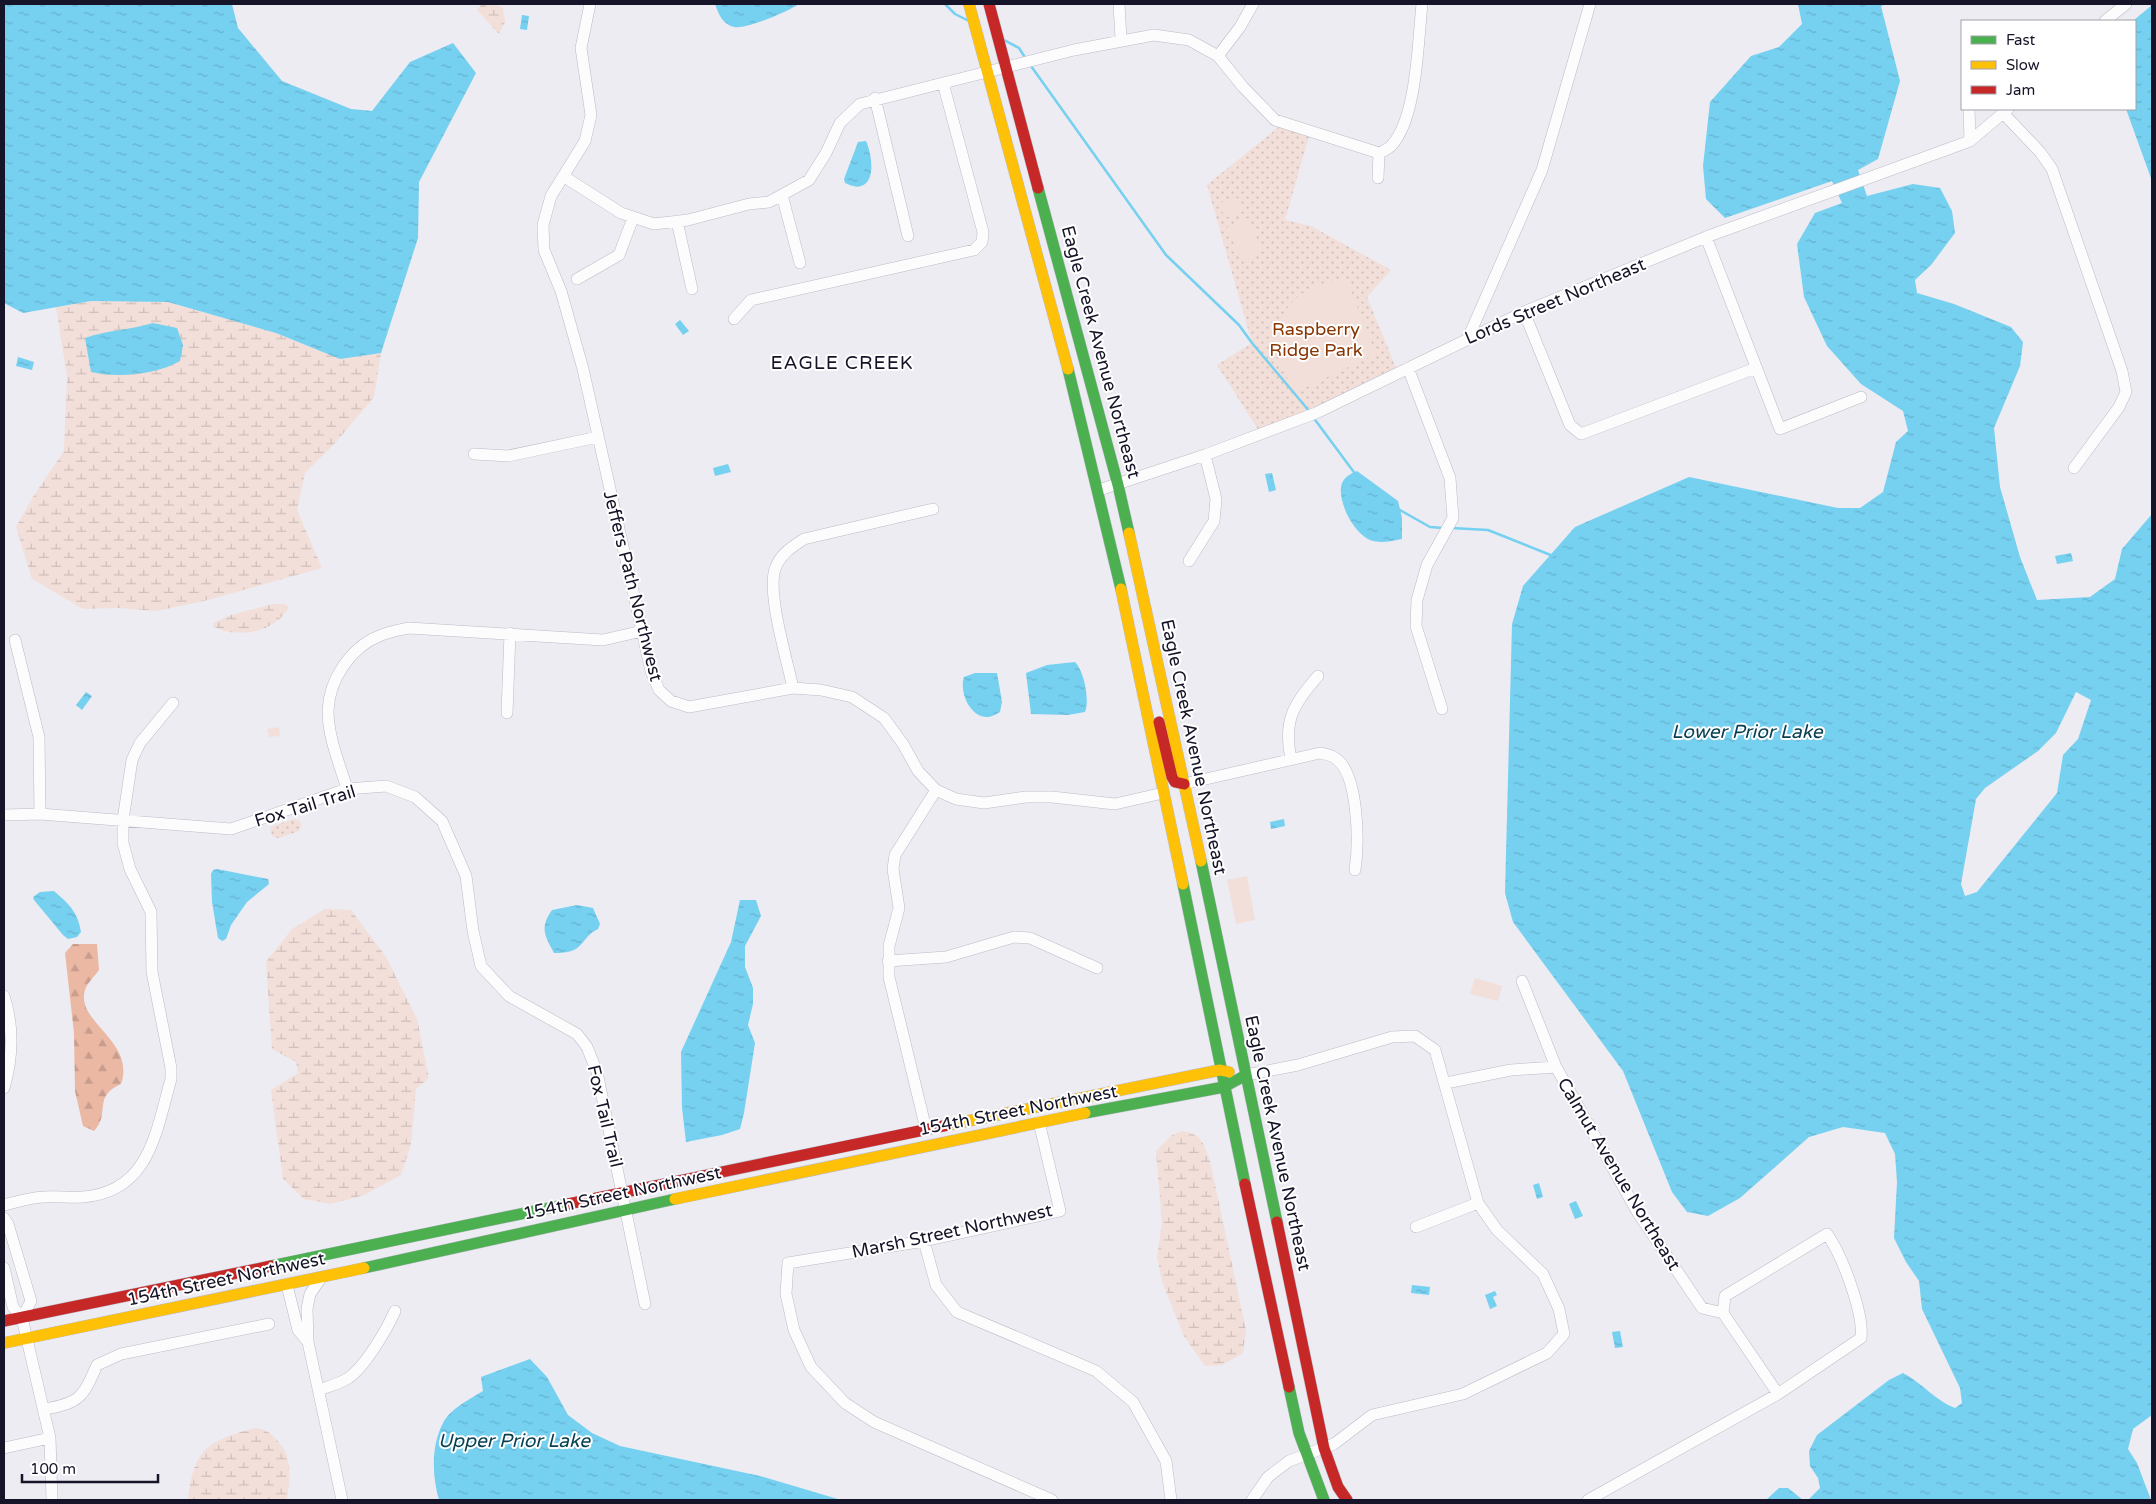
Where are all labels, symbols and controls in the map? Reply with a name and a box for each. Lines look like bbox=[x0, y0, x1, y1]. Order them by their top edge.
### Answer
legend bbox=[1961, 20, 2136, 110]
text: Fast bbox=[2006, 31, 2036, 49]
text: Slow bbox=[2006, 56, 2040, 74]
text: Jam bbox=[2006, 81, 2035, 99]
street label: Eagle Creek Avenue Northeast bbox=[1057, 223, 1145, 481]
street label: Lords Street Northeast bbox=[1461, 253, 1649, 349]
park label: Raspberry Ridge Park bbox=[1269, 318, 1363, 361]
district label: EAGLE CREEK bbox=[770, 352, 914, 374]
street label: Jeffers Path Northwest bbox=[599, 488, 667, 684]
street label: Eagle Creek Avenue Northeast bbox=[1156, 617, 1232, 877]
water label: Lower Prior Lake bbox=[1671, 721, 1824, 743]
street label: Fox Tail Trail bbox=[252, 780, 358, 832]
street label: Eagle Creek Avenue Northeast bbox=[1240, 1013, 1316, 1273]
street label: Fox Tail Trail bbox=[583, 1063, 627, 1169]
street label: Calmut Avenue Northeast bbox=[1553, 1074, 1685, 1274]
street label: 154th Street Northwest bbox=[917, 1080, 1119, 1140]
street label: 154th Street Northwest bbox=[521, 1161, 723, 1225]
street label: Marsh Street Northwest bbox=[850, 1199, 1054, 1263]
street label: 154th Street Northwest bbox=[125, 1247, 327, 1311]
water label: Upper Prior Lake bbox=[438, 1430, 591, 1452]
scale bar bbox=[22, 1452, 159, 1484]
text: 100 m bbox=[30, 1460, 76, 1478]

